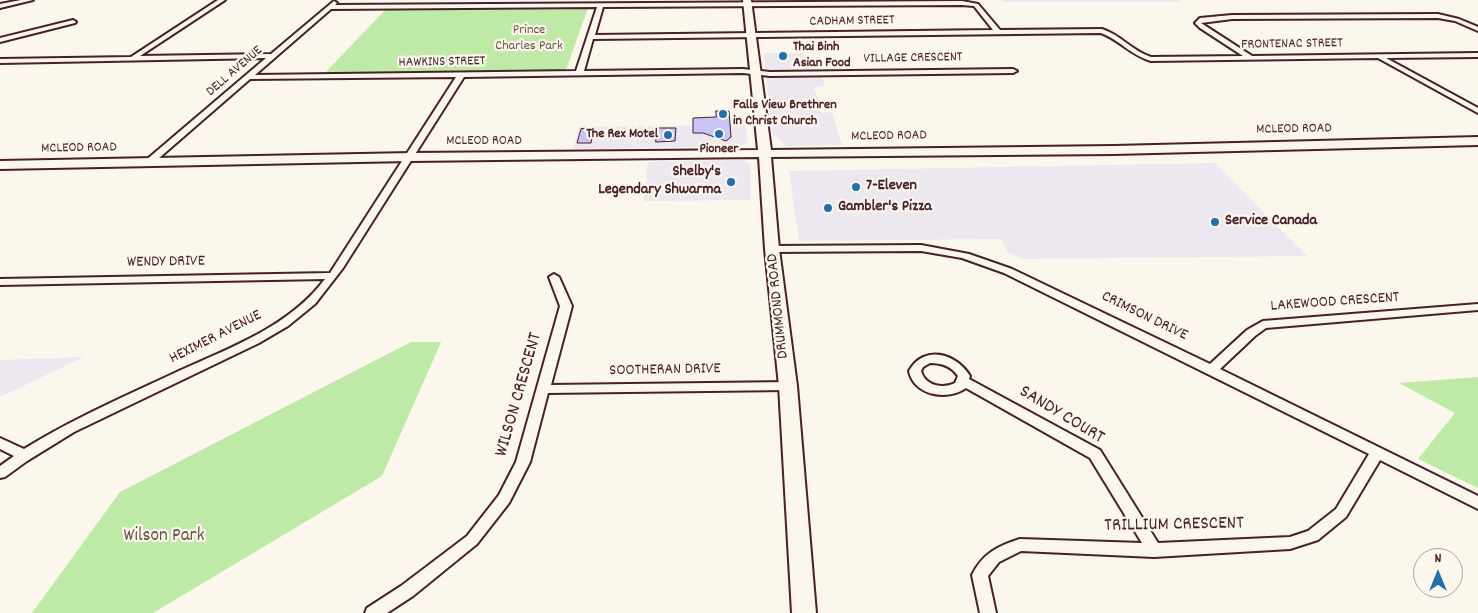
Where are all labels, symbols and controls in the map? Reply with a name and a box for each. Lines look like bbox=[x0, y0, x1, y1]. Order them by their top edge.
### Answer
street label: CADHAM STREET bbox=[809, 13, 895, 31]
park label: Prince Charles Park bbox=[495, 23, 563, 56]
street label: FRONTENAC STREET bbox=[1241, 36, 1343, 54]
place label: Thai Binh Asian Food bbox=[793, 40, 851, 72]
street label: DELL AVENUE bbox=[203, 43, 267, 101]
marker: Thai Binh Asian Food bbox=[777, 50, 789, 62]
street label: VILLAGE CRESCENT bbox=[863, 50, 963, 68]
street label: HAWKINS STREET bbox=[398, 54, 486, 72]
place label: Falls View Brethren in Christ Church bbox=[733, 98, 837, 130]
marker: Falls View Brethren in Christ Church bbox=[717, 108, 729, 120]
street label: MCLEOD ROAD bbox=[1256, 121, 1332, 139]
place label: The Rex Motel bbox=[586, 127, 658, 143]
marker: Pioneer bbox=[713, 128, 725, 140]
street label: MCLEOD ROAD bbox=[851, 128, 927, 146]
marker: The Rex Motel bbox=[662, 129, 674, 141]
street label: MCLEOD ROAD bbox=[446, 134, 522, 150]
street label: MCLEOD ROAD bbox=[41, 140, 117, 158]
place label: Pioneer bbox=[699, 142, 739, 158]
place label: Shelby's Legendary Shwarma bbox=[598, 163, 721, 201]
marker: Shelby's Legendary Shwarma bbox=[725, 176, 737, 188]
place label: 7-Eleven bbox=[866, 177, 917, 197]
marker: 7-Eleven bbox=[850, 181, 862, 193]
place label: Gambler's Pizza bbox=[838, 198, 932, 218]
marker: Gambler's Pizza bbox=[822, 202, 834, 214]
place label: Service Canada bbox=[1225, 212, 1317, 232]
marker: Service Canada bbox=[1209, 216, 1221, 228]
street label: WENDY DRIVE bbox=[127, 253, 205, 273]
street label: DRUMMOND ROAD bbox=[764, 253, 794, 359]
street label: CRIMSON DRIVE bbox=[1098, 288, 1190, 346]
street label: LAKEWOOD CRESCENT bbox=[1270, 289, 1400, 317]
street label: HEXIMER AVENUE bbox=[167, 307, 265, 369]
street label: WILSON CRESCENT bbox=[491, 330, 549, 460]
street label: SOOTHERAN DRIVE bbox=[609, 360, 721, 382]
street label: SANDY COURT bbox=[1014, 382, 1108, 450]
street label: TRILLIUM CRESCENT bbox=[1104, 513, 1244, 539]
park label: Wilson Park bbox=[124, 526, 204, 548]
north arrow bbox=[1413, 548, 1463, 598]
text: N bbox=[1435, 549, 1441, 569]

